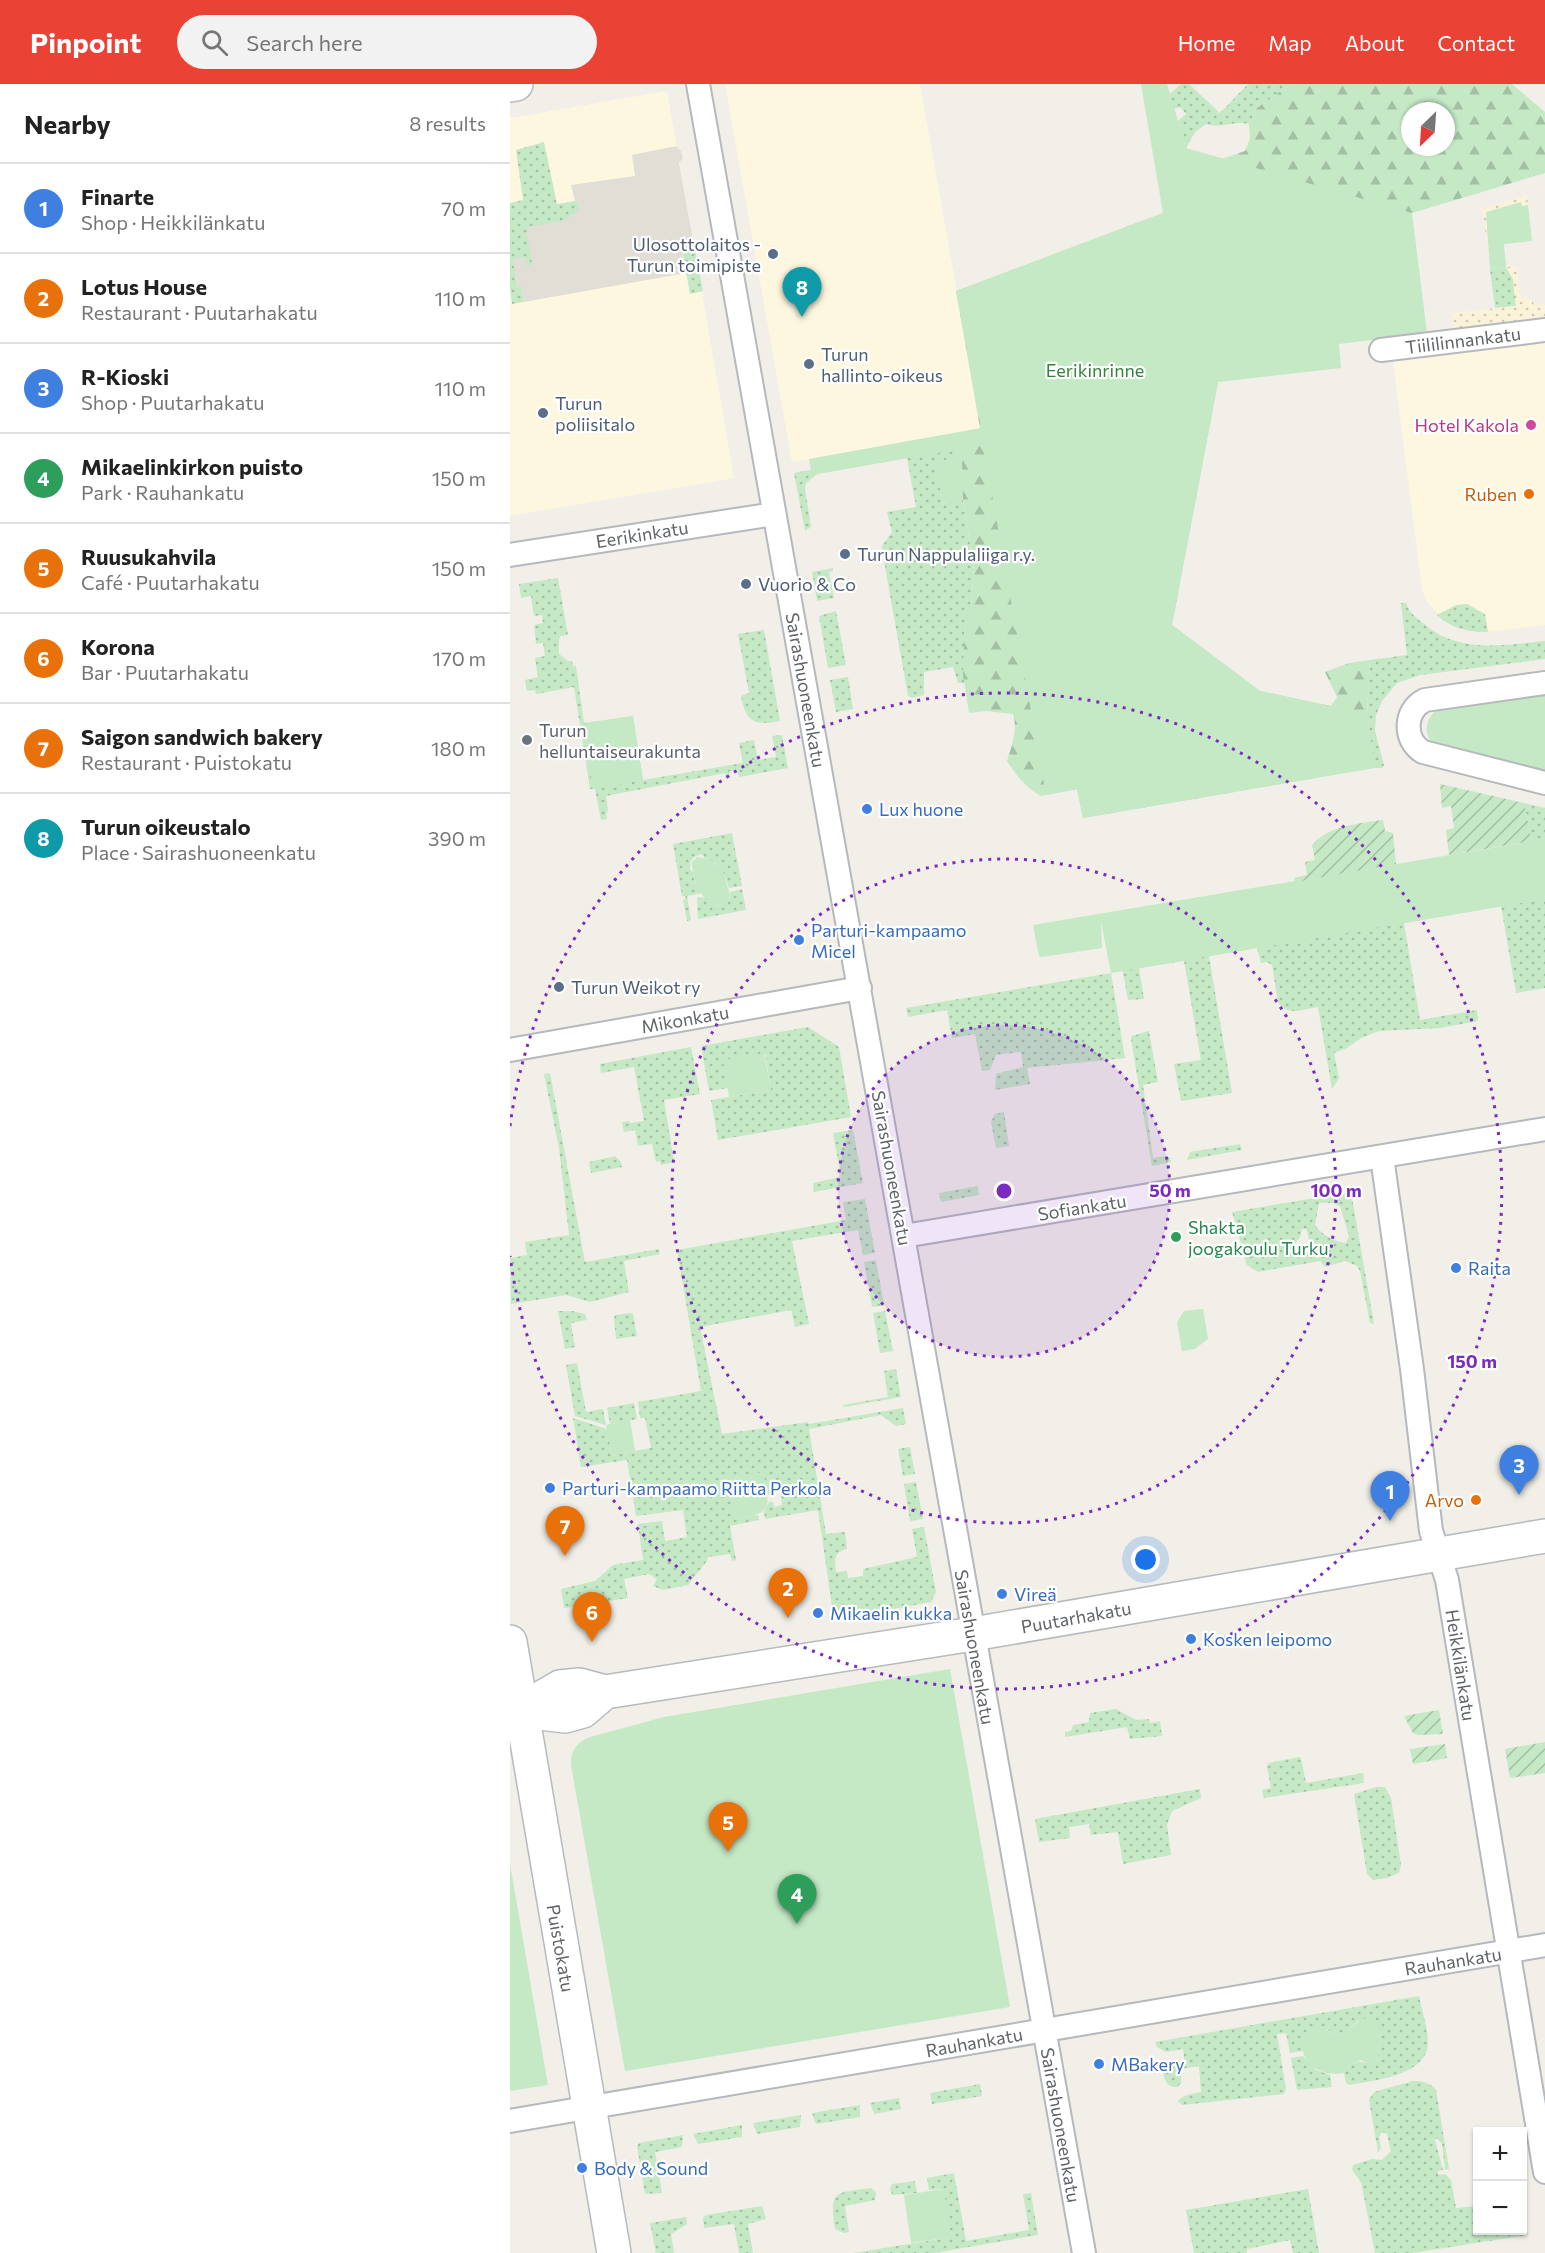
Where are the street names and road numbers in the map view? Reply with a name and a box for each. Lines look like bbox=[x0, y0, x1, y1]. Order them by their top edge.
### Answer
street label: Tiililinnankatu bbox=[1404, 322, 1522, 358]
street label: Eerikinkatu bbox=[594, 516, 690, 552]
street label: Sairashuoneenkatu bbox=[782, 611, 830, 769]
street label: Mikonkatu bbox=[639, 1000, 731, 1038]
street label: Sairashuoneenkatu bbox=[868, 1089, 916, 1247]
street label: Sofiankatu bbox=[1036, 1189, 1128, 1225]
street label: Sairashuoneenkatu bbox=[951, 1568, 999, 1726]
street label: Puutarhakatu bbox=[1019, 1596, 1133, 1638]
street label: Heikkilänkatu bbox=[1441, 1608, 1481, 1722]
street label: Puistokatu bbox=[542, 1902, 580, 1994]
street label: Rauhankatu bbox=[1403, 1942, 1503, 1980]
street label: Rauhankatu bbox=[924, 2023, 1024, 2061]
street label: Sairashuoneenkatu bbox=[1037, 2046, 1085, 2204]

